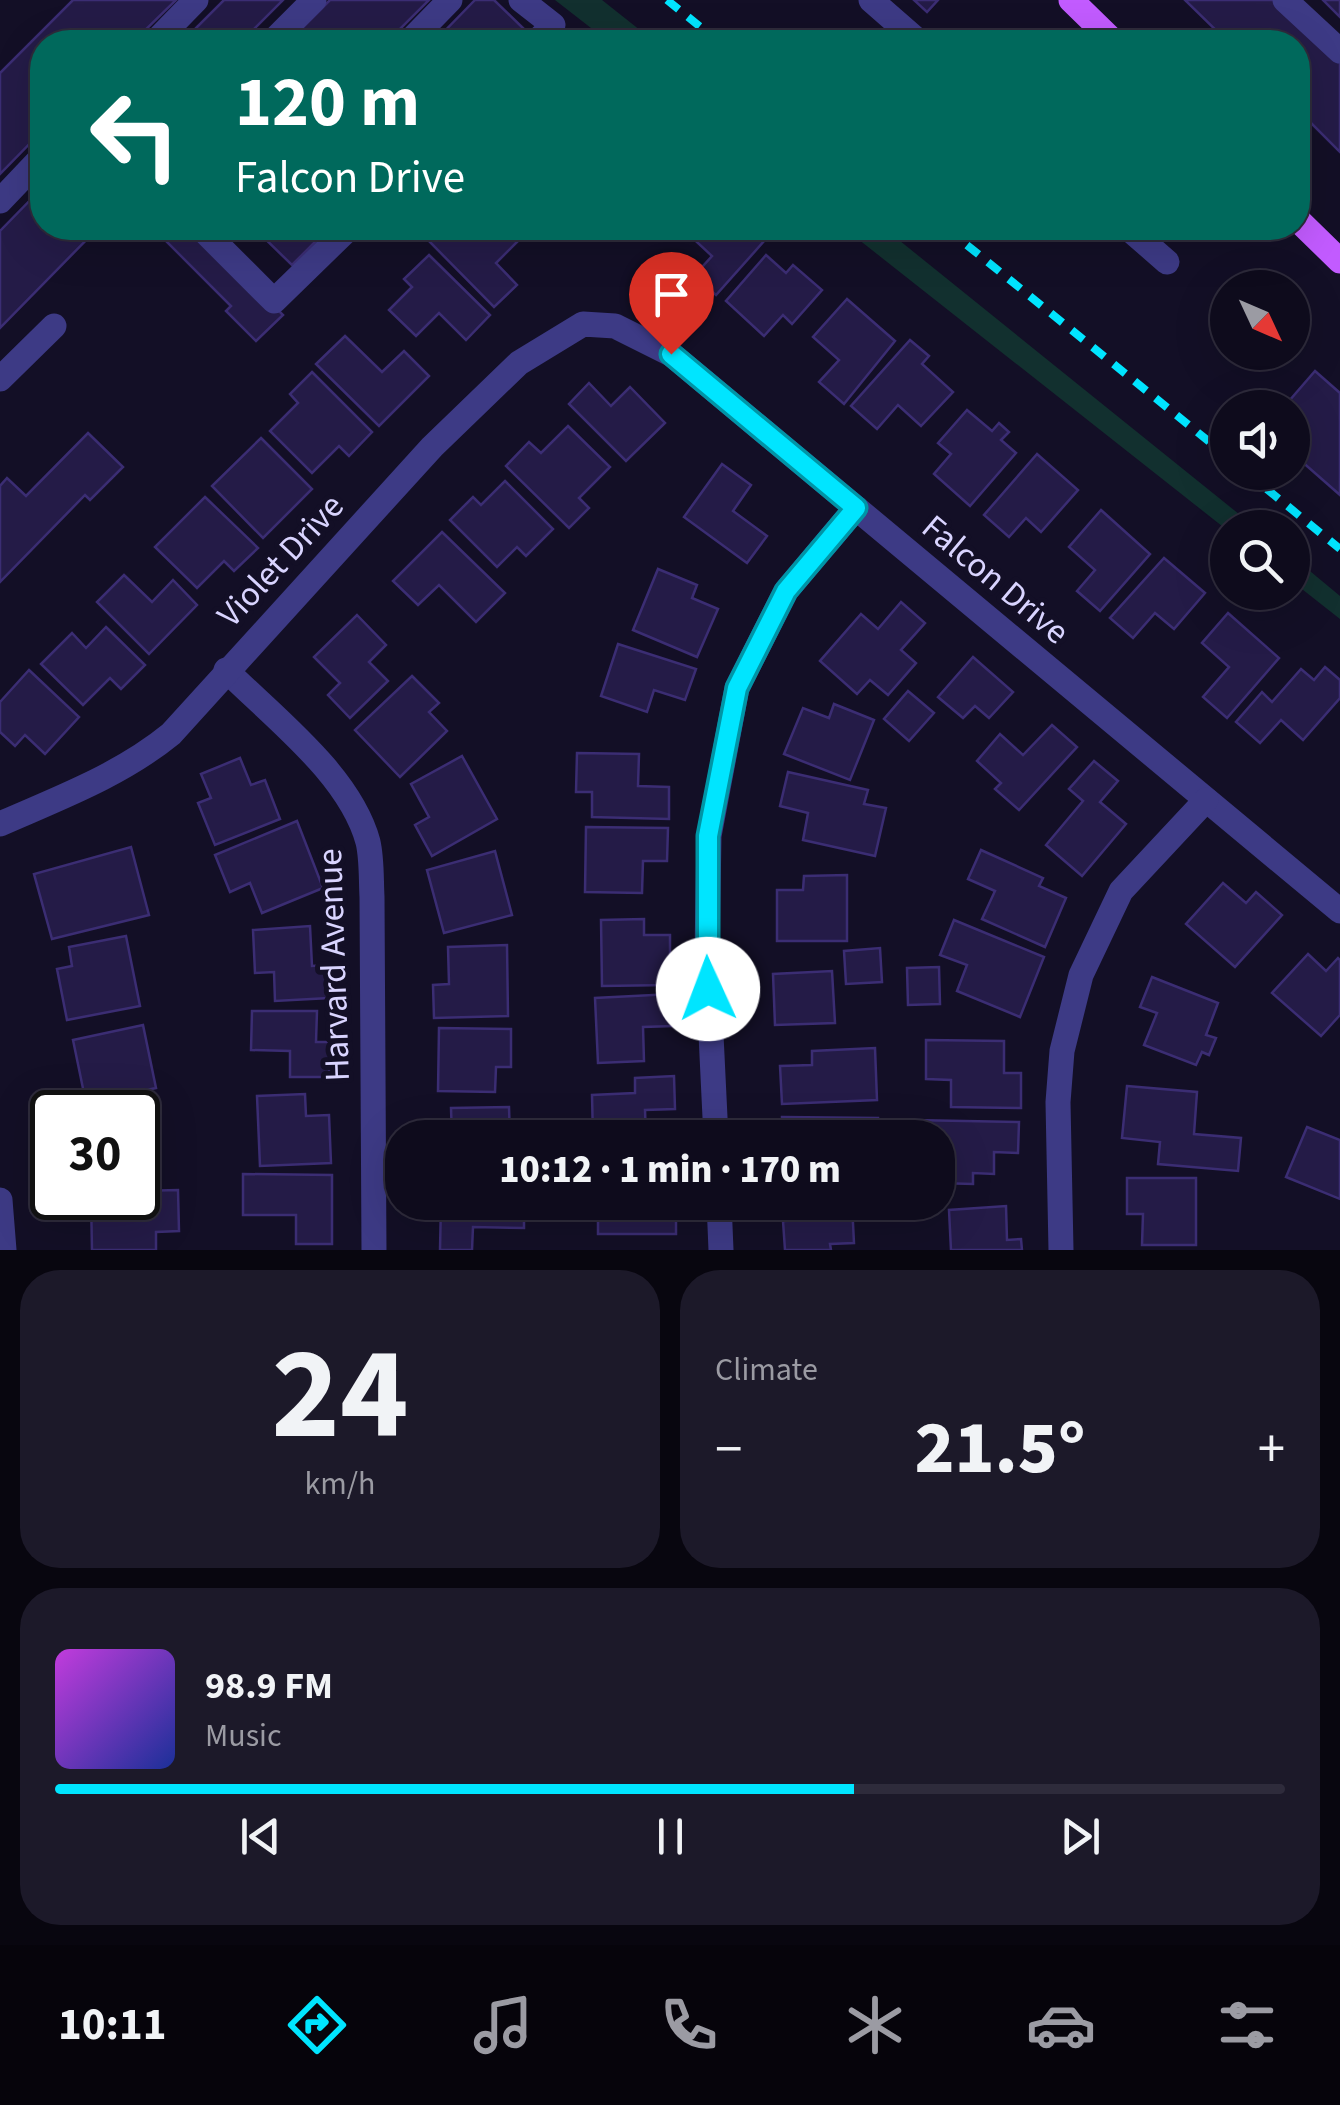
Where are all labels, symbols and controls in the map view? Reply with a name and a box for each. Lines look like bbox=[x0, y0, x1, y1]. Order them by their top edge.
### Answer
text: 120 m bbox=[235, 53, 420, 153]
icon: left bbox=[70, 70, 200, 200]
text: Falcon Drive bbox=[235, 146, 465, 210]
pin bbox=[629, 252, 714, 355]
icon: arrive bbox=[644, 267, 699, 322]
north arrow bbox=[1210, 270, 1310, 370]
map controls bbox=[1210, 270, 1310, 610]
button: sound bbox=[1210, 390, 1310, 490]
street label: Violet Drive bbox=[206, 483, 356, 639]
street label: Falcon Drive bbox=[911, 503, 1080, 656]
button: search bbox=[1210, 510, 1310, 610]
street label: Harvard Avenue bbox=[305, 848, 363, 1082]
position arrow bbox=[656, 937, 760, 1041]
speed limit sign: 30 bbox=[30, 1090, 160, 1220]
text: 10:12 · 1 min · 170 m bbox=[499, 1143, 841, 1197]
text: 24 bbox=[271, 1303, 409, 1488]
text: Climate bbox=[715, 1347, 818, 1393]
text: 21.5° bbox=[914, 1395, 1086, 1502]
text: − bbox=[715, 1411, 742, 1489]
text: + bbox=[1258, 1411, 1285, 1489]
text: km/h bbox=[305, 1461, 375, 1507]
text: 98.9 FM bbox=[205, 1659, 333, 1713]
text: Music bbox=[205, 1713, 282, 1759]
icon: previous bbox=[233, 1809, 288, 1864]
icon: pause bbox=[643, 1809, 698, 1864]
icon: next bbox=[1053, 1809, 1108, 1864]
icon: directions bbox=[282, 1990, 352, 2060]
icon: music bbox=[468, 1990, 538, 2060]
icon: phone bbox=[654, 1990, 724, 2060]
icon: climate bbox=[840, 1990, 910, 2060]
icon: car bbox=[1026, 1990, 1096, 2060]
icon: filters bbox=[1212, 1990, 1282, 2060]
text: 10:11 bbox=[58, 1993, 167, 2057]

